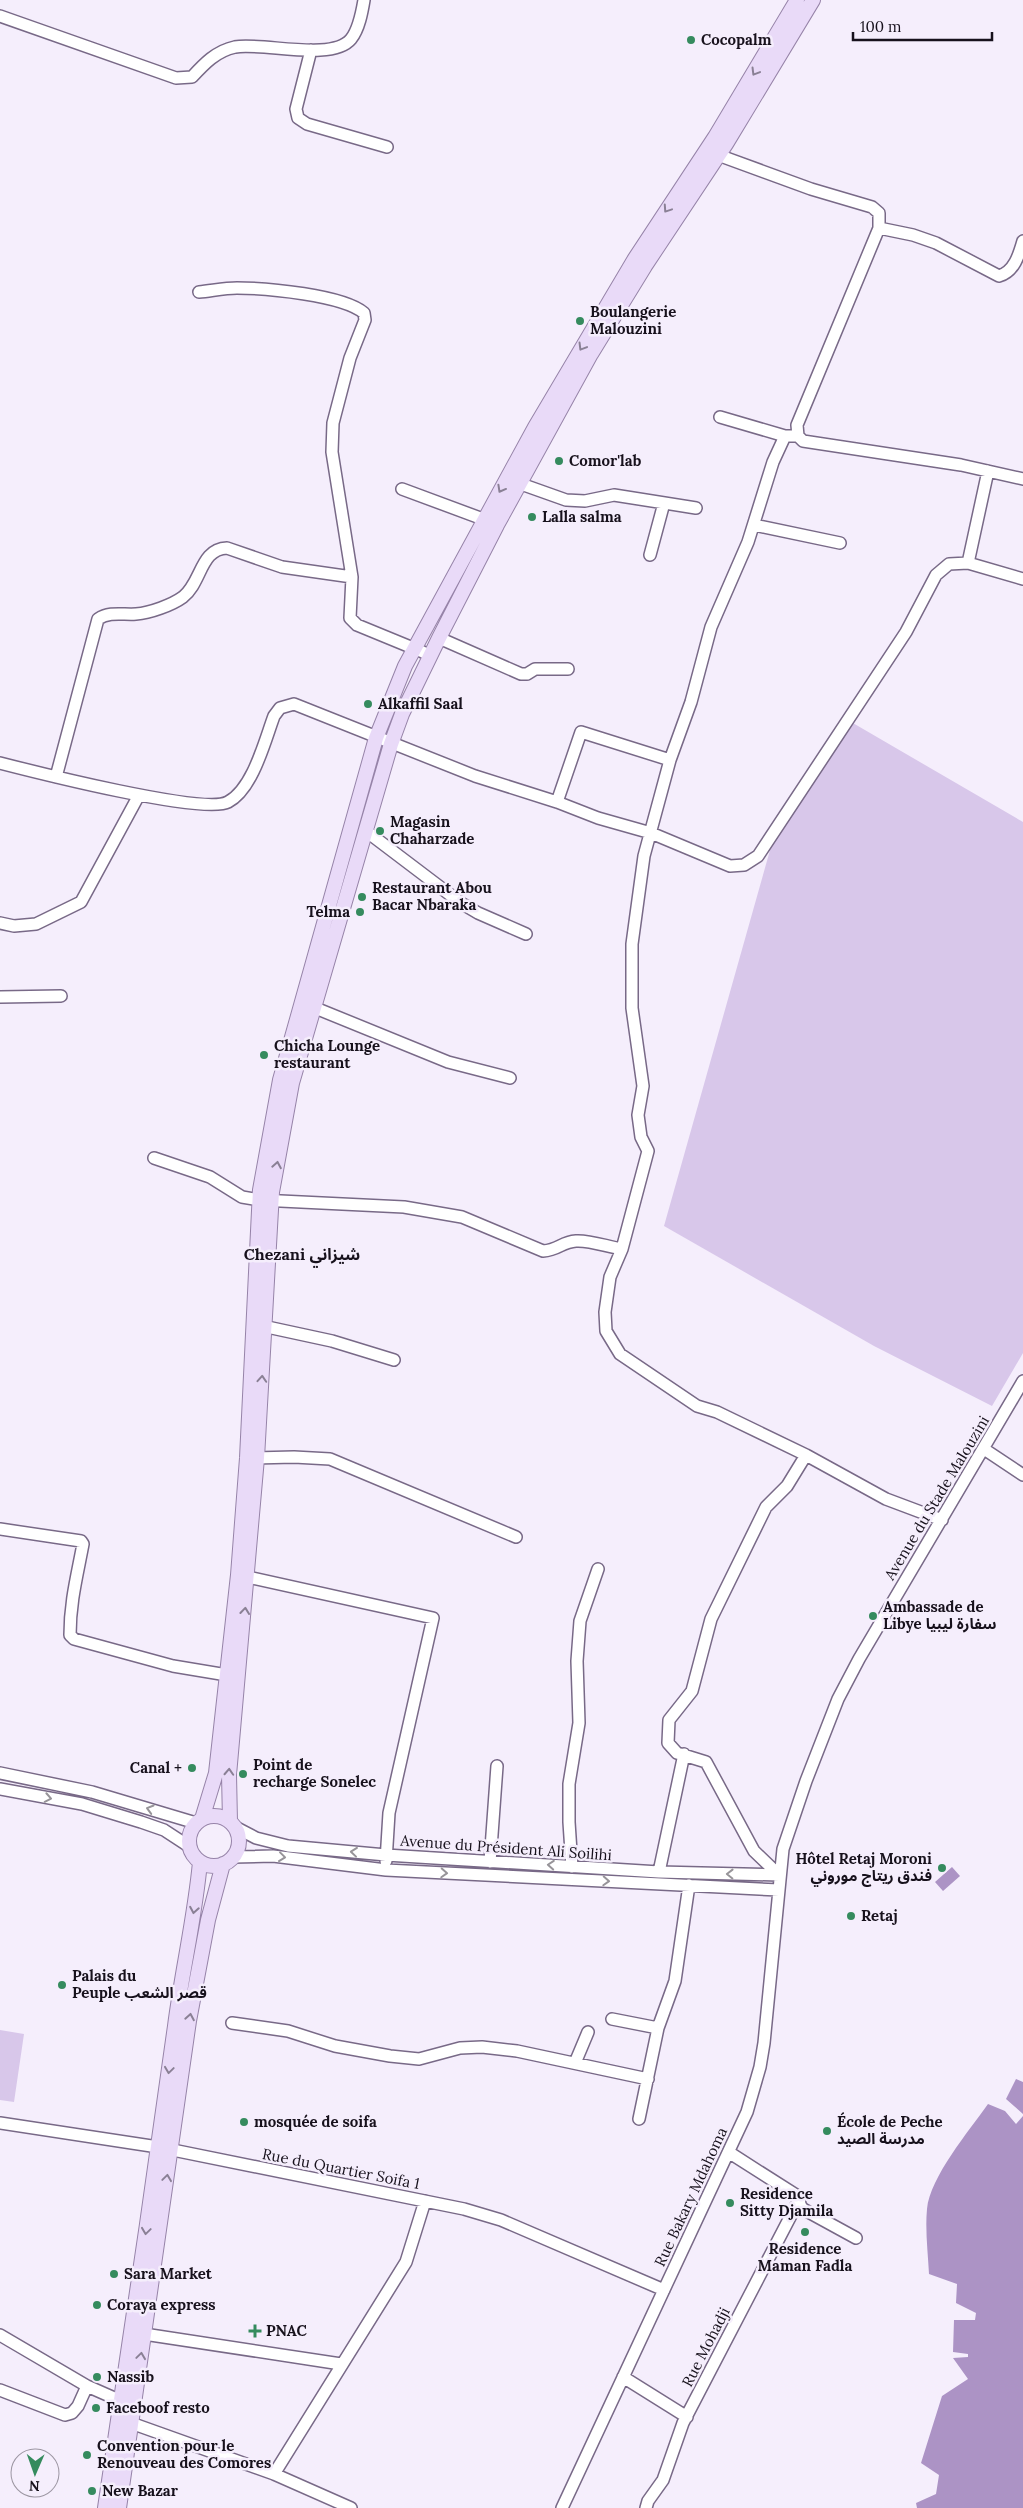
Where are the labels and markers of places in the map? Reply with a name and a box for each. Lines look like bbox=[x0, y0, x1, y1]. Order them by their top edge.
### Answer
place label: Cocopalm bbox=[701, 30, 772, 49]
marker: Cocopalm bbox=[685, 34, 697, 46]
place label: Boulangerie Malouzini bbox=[590, 302, 676, 338]
marker: Boulangerie Malouzini bbox=[574, 315, 586, 327]
place label: Comor'lab bbox=[569, 451, 642, 470]
marker: Comor'lab bbox=[553, 455, 565, 467]
place label: Lalla salma bbox=[542, 507, 622, 526]
marker: Lalla salma bbox=[526, 511, 538, 523]
place label: Alkaffil Saal bbox=[378, 694, 463, 713]
marker: Alkaffil Saal bbox=[362, 698, 374, 710]
place label: Magasin Chaharzade bbox=[390, 812, 474, 848]
marker: Magasin Chaharzade bbox=[374, 825, 386, 837]
place label: Restaurant Abou Bacar Nbaraka bbox=[372, 878, 492, 914]
marker: Restaurant Abou Bacar Nbaraka bbox=[356, 891, 368, 903]
place label: Telma bbox=[307, 902, 350, 921]
marker: Telma bbox=[354, 906, 366, 918]
place label: Chicha Lounge restaurant bbox=[274, 1036, 380, 1072]
marker: Chicha Lounge restaurant bbox=[258, 1049, 270, 1061]
place label: Ambassade de Libye سفارة ليبيا bbox=[883, 1597, 996, 1633]
marker: Ambassade de Libye سفارة ليبيا bbox=[867, 1610, 879, 1622]
place label: Point de recharge Sonelec bbox=[253, 1755, 376, 1791]
place label: Canal + bbox=[130, 1758, 182, 1777]
marker: Canal + bbox=[186, 1762, 198, 1774]
marker: Point de recharge Sonelec bbox=[237, 1768, 249, 1780]
place label: Hôtel Retaj Moroni فندق ريتاج موروني bbox=[795, 1849, 932, 1887]
marker: Hôtel Retaj Moroni فندق ريتاج موروني bbox=[936, 1862, 948, 1874]
place label: Retaj bbox=[861, 1906, 898, 1925]
marker: Retaj bbox=[845, 1910, 857, 1922]
place label: Palais du Peuple قصر الشعب bbox=[72, 1966, 207, 2002]
marker: Palais du Peuple قصر الشعب bbox=[56, 1979, 68, 1991]
place label: mosquée de soifa bbox=[254, 2112, 377, 2131]
place label: École de Peche مدرسة الصيد bbox=[837, 2112, 943, 2148]
marker: mosquée de soifa bbox=[238, 2116, 250, 2128]
marker: École de Peche مدرسة الصيد bbox=[821, 2125, 833, 2137]
place label: Residence Sitty Djamila bbox=[740, 2184, 833, 2220]
marker: Residence Sitty Djamila bbox=[724, 2197, 736, 2209]
marker: Residence Maman Fadla bbox=[799, 2226, 811, 2238]
place label: Residence Maman Fadla bbox=[758, 2239, 853, 2275]
place label: Sara Market bbox=[124, 2264, 213, 2283]
marker: Sara Market bbox=[108, 2268, 120, 2280]
place label: Coraya express bbox=[107, 2295, 216, 2314]
marker: Coraya express bbox=[91, 2299, 103, 2311]
place label: PNAC bbox=[266, 2321, 308, 2340]
marker: PNAC bbox=[248, 2324, 262, 2338]
place label: Nassib bbox=[107, 2367, 155, 2386]
marker: Nassib bbox=[91, 2371, 103, 2383]
place label: Faceboof resto bbox=[106, 2398, 210, 2417]
marker: Faceboof resto bbox=[90, 2402, 102, 2414]
place label: Convention pour le Renouveau des Comores bbox=[97, 2436, 271, 2472]
marker: Convention pour le Renouveau des Comores bbox=[81, 2449, 93, 2461]
place label: New Bazar bbox=[102, 2481, 179, 2500]
marker: New Bazar bbox=[86, 2485, 98, 2497]

